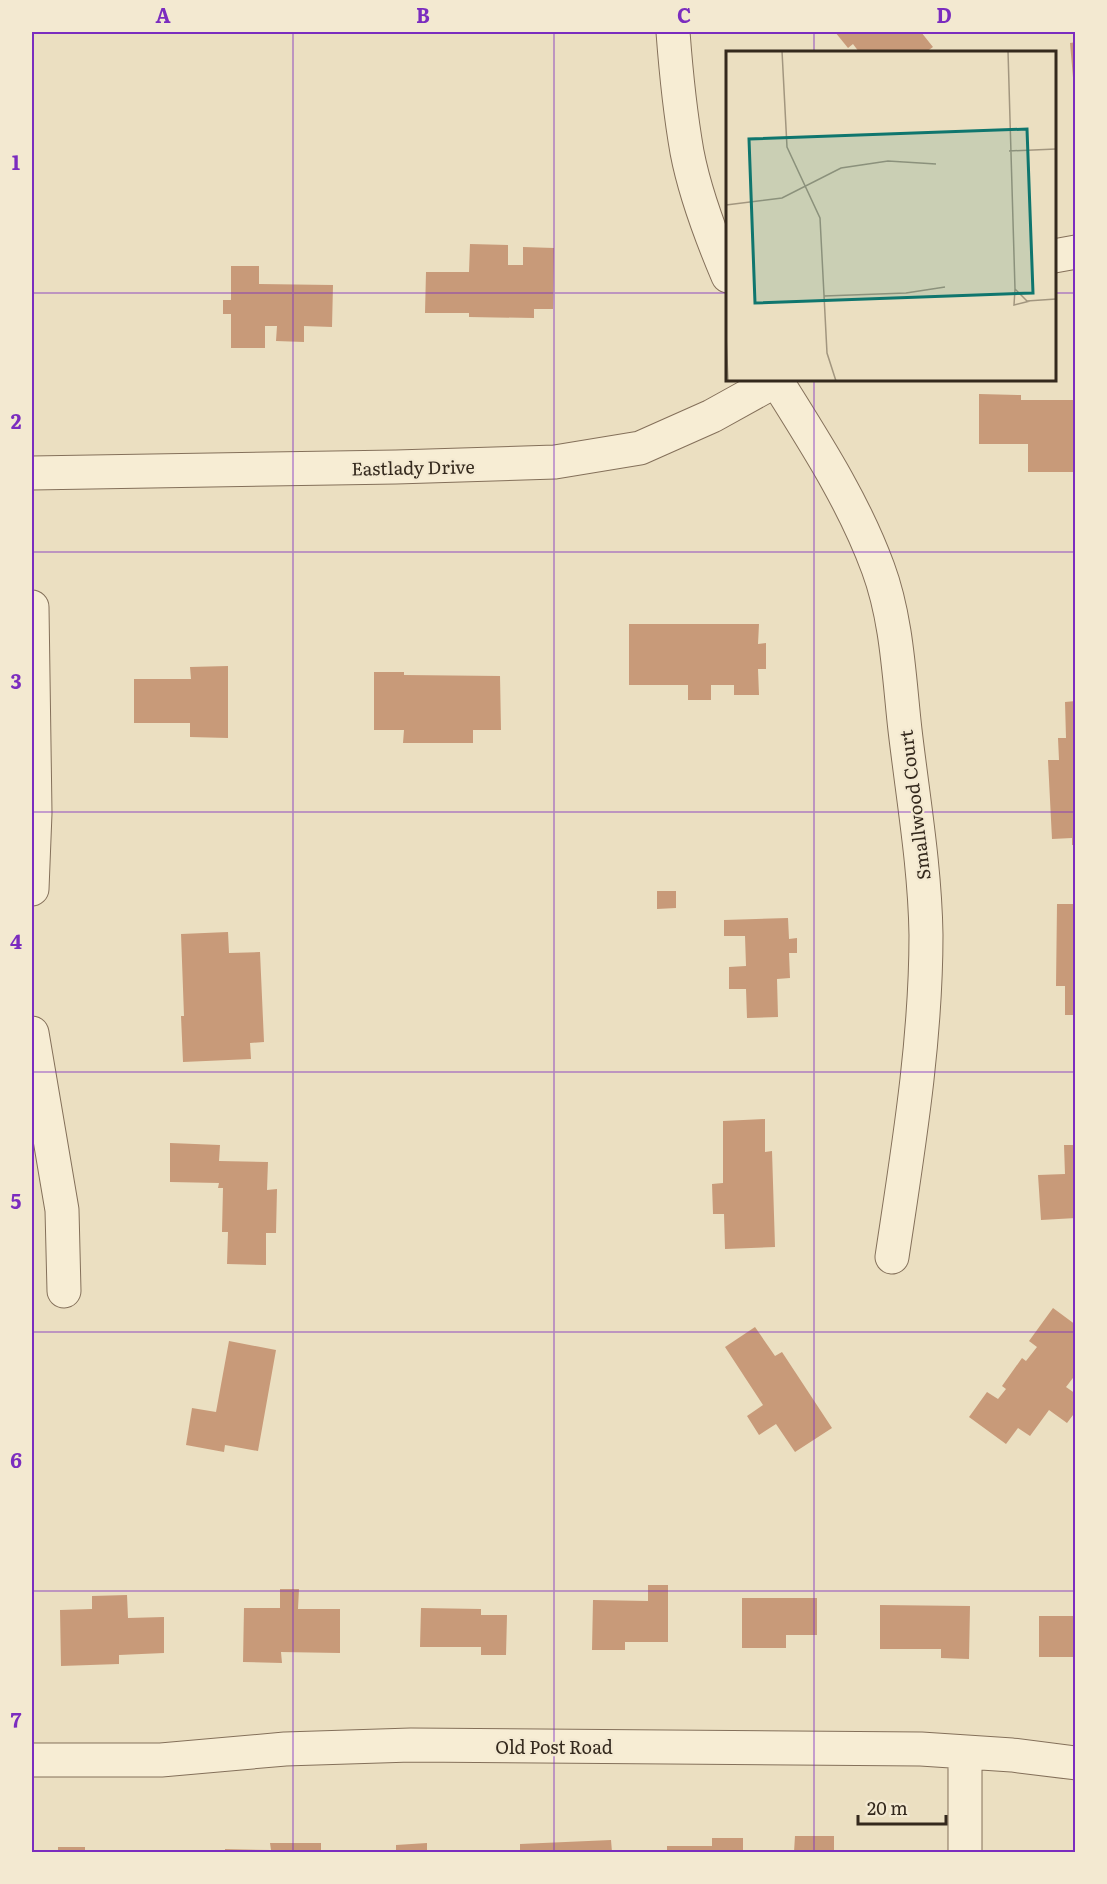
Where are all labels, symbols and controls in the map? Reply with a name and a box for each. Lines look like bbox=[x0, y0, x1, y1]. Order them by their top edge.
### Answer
text: A bbox=[155, 0, 171, 29]
text: B bbox=[416, 0, 430, 29]
text: C bbox=[677, 0, 691, 29]
text: D bbox=[936, 0, 952, 29]
inset map bbox=[726, 51, 1056, 381]
text: 1 bbox=[12, 146, 20, 176]
text: 2 bbox=[11, 405, 22, 435]
street label: Eastlady Drive bbox=[351, 452, 475, 482]
text: 3 bbox=[10, 665, 22, 695]
street label: Smallwood Court bbox=[891, 728, 937, 882]
text: 4 bbox=[10, 925, 22, 955]
text: 5 bbox=[11, 1185, 22, 1215]
text: 6 bbox=[10, 1444, 22, 1474]
text: 7 bbox=[11, 1704, 22, 1734]
street label: Old Post Road bbox=[495, 1733, 613, 1760]
scale bar bbox=[858, 1788, 946, 1826]
text: 20 m bbox=[867, 1794, 908, 1821]

